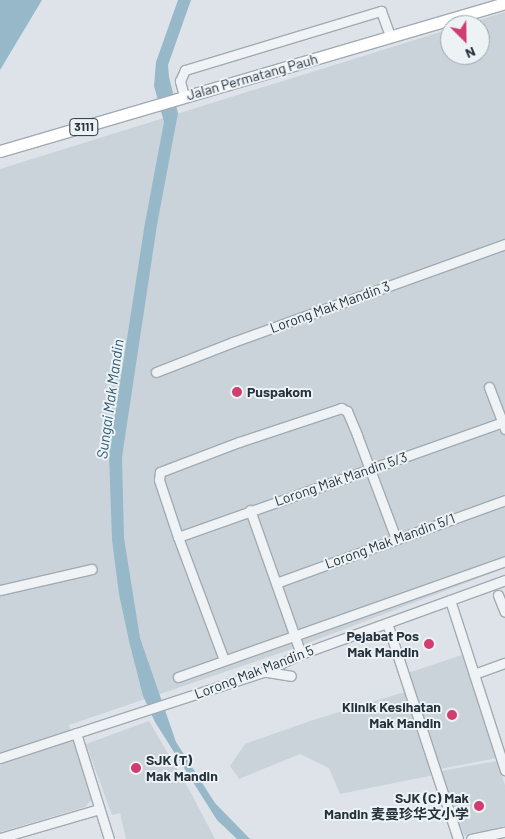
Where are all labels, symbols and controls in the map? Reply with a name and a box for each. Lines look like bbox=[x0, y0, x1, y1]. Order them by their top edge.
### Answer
north arrow bbox=[440, 15, 490, 65]
text: N bbox=[463, 44, 478, 63]
street label: Jalan Permatang Pauh bbox=[184, 50, 320, 104]
road number: 3111 bbox=[69, 118, 99, 136]
street label: Lorong Mak Mandin 3 bbox=[268, 277, 392, 337]
water label: Sungai Mak Mandin bbox=[93, 338, 127, 460]
place label: Puspakom bbox=[247, 384, 312, 400]
marker: Puspakom bbox=[231, 386, 243, 398]
street label: Lorong Mak Mandin 5/3 bbox=[272, 448, 410, 510]
street label: Lorong Mak Mandin 5/1 bbox=[323, 510, 457, 572]
place label: Pejabat Pos Mak Mandin bbox=[346, 628, 419, 660]
marker: Pejabat Pos Mak Mandin bbox=[423, 638, 435, 650]
street label: Lorong Mak Mandin 5 bbox=[192, 642, 316, 702]
place label: Klinik Kesihatan Mak Mandin bbox=[342, 699, 441, 732]
marker: Klinik Kesihatan Mak Mandin bbox=[445, 708, 459, 722]
place label: SJK (T) Mak Mandin bbox=[146, 752, 218, 784]
marker: SJK (T) Mak Mandin bbox=[130, 762, 142, 774]
place label: SJK (C) Mak Mandin 麦曼珍华文小学 bbox=[324, 790, 469, 822]
marker: SJK (C) Mak Mandin 麦曼珍华文小学 bbox=[473, 800, 485, 812]

